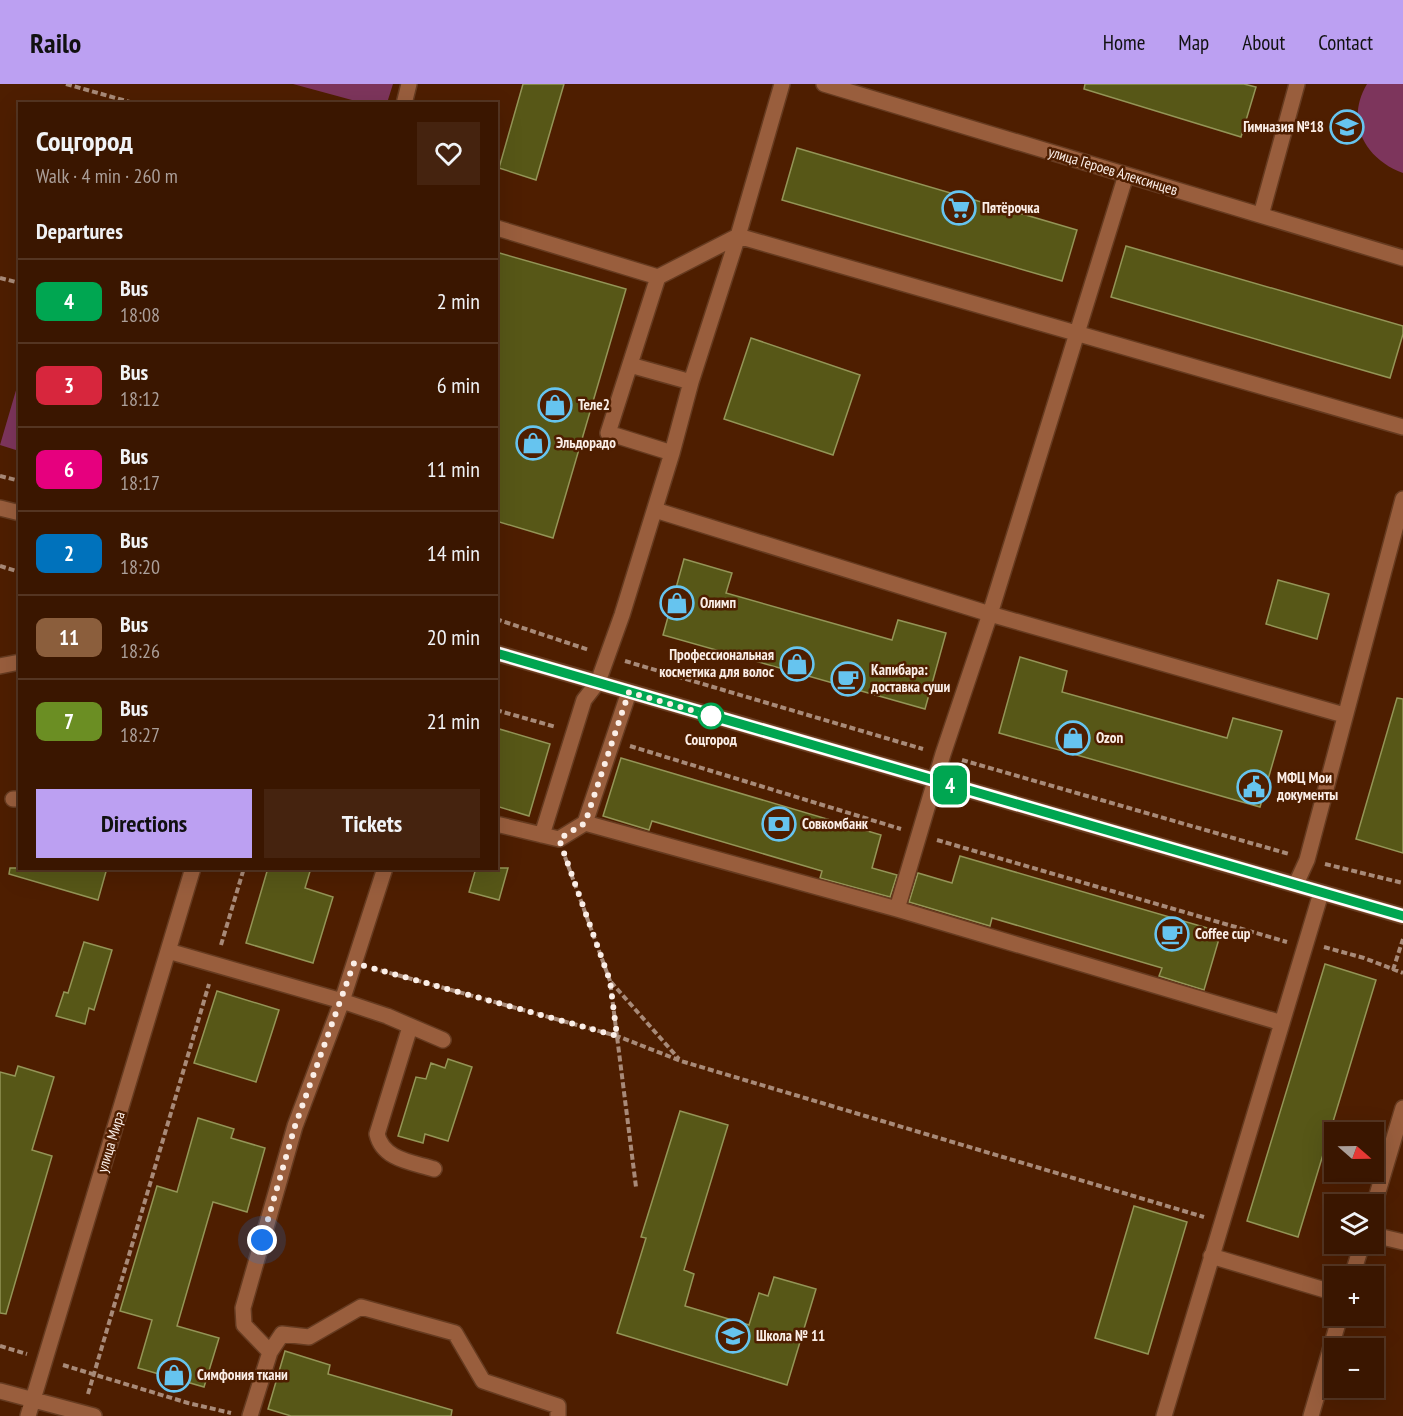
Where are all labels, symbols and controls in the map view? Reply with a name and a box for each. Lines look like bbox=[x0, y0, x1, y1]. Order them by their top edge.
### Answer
text: Railo bbox=[30, 24, 81, 61]
text: Home bbox=[1103, 29, 1145, 56]
text: Map bbox=[1178, 29, 1209, 56]
text: About bbox=[1242, 29, 1285, 56]
text: Contact bbox=[1318, 29, 1373, 56]
school or university icon: Гимназия №18 bbox=[1329, 109, 1365, 145]
place label: Гимназия №18 bbox=[1243, 117, 1324, 136]
text: Соцгород bbox=[36, 122, 133, 159]
button: heart bbox=[417, 122, 480, 185]
street label: улица Героев Алексинцев bbox=[1046, 142, 1180, 199]
text: Walk · 4 min · 260 m bbox=[36, 163, 178, 189]
supermarket icon: Пятёрочка bbox=[941, 190, 977, 226]
place label: Пятёрочка bbox=[982, 198, 1040, 217]
text: Departures bbox=[36, 217, 123, 245]
text: Bus bbox=[120, 274, 148, 302]
text: 2 min bbox=[437, 287, 480, 315]
text: 4 bbox=[64, 288, 74, 315]
text: 18:08 bbox=[120, 302, 160, 328]
text: Bus bbox=[120, 358, 148, 386]
text: 6 min bbox=[437, 371, 480, 399]
text: 3 bbox=[64, 372, 74, 399]
text: 18:12 bbox=[120, 386, 160, 412]
shop icon: Теле2 bbox=[537, 387, 573, 423]
place label: Теле2 bbox=[578, 395, 610, 414]
shop icon: Эльдорадо bbox=[515, 425, 551, 461]
place label: Эльдорадо bbox=[556, 433, 616, 452]
text: Bus bbox=[120, 442, 148, 470]
text: 11 min bbox=[427, 455, 480, 483]
text: 6 bbox=[64, 456, 74, 483]
text: 18:17 bbox=[120, 470, 160, 496]
text: Bus bbox=[120, 526, 148, 554]
text: 14 min bbox=[427, 539, 480, 567]
text: 2 bbox=[64, 540, 74, 567]
text: 18:20 bbox=[120, 554, 160, 580]
shop icon: Олимп bbox=[659, 585, 695, 621]
place label: Олимп bbox=[700, 593, 736, 612]
text: Bus bbox=[120, 610, 148, 638]
text: 20 min bbox=[427, 623, 480, 651]
text: 11 bbox=[59, 624, 79, 651]
text: 18:26 bbox=[120, 638, 160, 664]
place label: Профессиональная косметика для волос bbox=[659, 645, 775, 681]
shop icon: Профессиональная косметика для волос bbox=[779, 646, 815, 682]
place label: Капибара: доставка суши bbox=[870, 660, 950, 696]
cafe icon: Капибара: доставка суши bbox=[830, 661, 866, 697]
text: Bus bbox=[120, 694, 148, 722]
marker: Соцгород bbox=[698, 703, 724, 729]
text: 21 min bbox=[427, 707, 480, 735]
text: 7 bbox=[64, 708, 74, 735]
shop icon: Ozon bbox=[1055, 720, 1091, 756]
text: 18:27 bbox=[120, 722, 160, 748]
place label: Ozon bbox=[1096, 728, 1123, 747]
place label: Соцгород bbox=[685, 730, 737, 749]
line badge: 4 bbox=[930, 766, 970, 804]
place label: МФЦ Мои документы bbox=[1276, 768, 1338, 804]
public building icon: МФЦ Мои документы bbox=[1236, 769, 1272, 805]
text: 4 bbox=[945, 772, 955, 799]
button: Directions bbox=[36, 789, 252, 858]
button: Tickets bbox=[264, 789, 480, 858]
bank icon: Совкомбанк bbox=[761, 806, 797, 842]
place label: Совкомбанк bbox=[802, 814, 869, 833]
cafe icon: Coffee cup bbox=[1154, 916, 1190, 952]
place label: Coffee cup bbox=[1195, 924, 1251, 943]
street label: улица Мира bbox=[92, 1109, 129, 1175]
north arrow bbox=[1324, 1122, 1384, 1182]
map controls bbox=[1324, 1122, 1384, 1398]
button: layers bbox=[1324, 1194, 1384, 1254]
your location bbox=[247, 1225, 277, 1255]
button: + bbox=[1324, 1266, 1384, 1326]
school or university icon: Школа № 11 bbox=[715, 1318, 751, 1354]
place label: Школа № 11 bbox=[756, 1326, 825, 1345]
button: − bbox=[1324, 1338, 1384, 1398]
shop icon: Симфония ткани bbox=[156, 1357, 192, 1393]
place label: Симфония ткани bbox=[197, 1365, 288, 1384]

